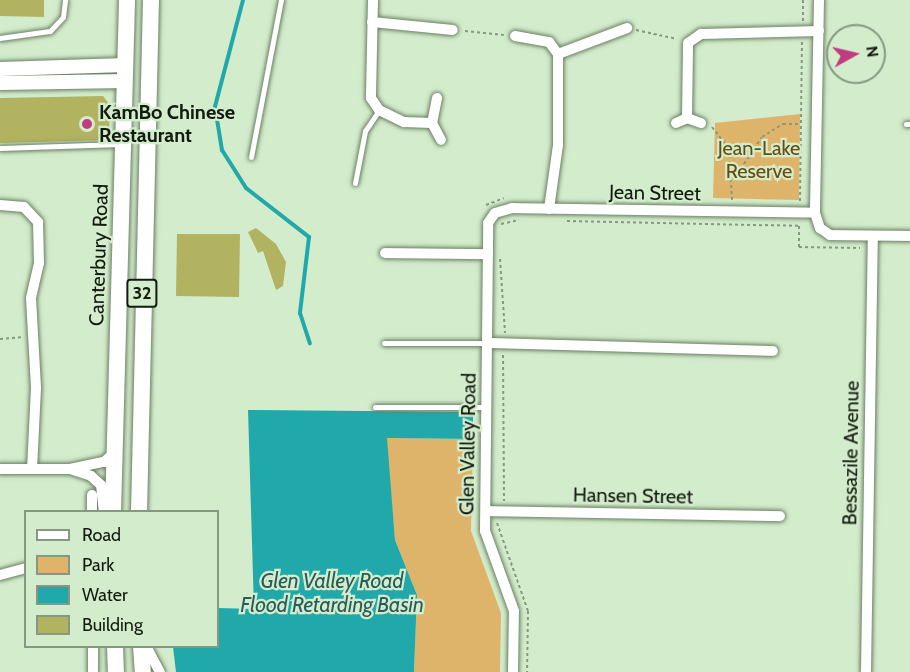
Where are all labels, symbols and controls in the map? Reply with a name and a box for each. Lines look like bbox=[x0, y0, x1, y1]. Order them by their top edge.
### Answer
north arrow bbox=[826, 24, 886, 84]
text: N bbox=[862, 45, 883, 59]
place label: KamBo Chinese Restaurant bbox=[99, 100, 235, 147]
marker: KamBo Chinese Restaurant bbox=[80, 117, 94, 131]
park label: Jean-Lake Reserve bbox=[718, 136, 800, 183]
street label: Jean Street bbox=[609, 180, 701, 206]
street label: Canterbury Road bbox=[85, 184, 113, 326]
road number: 32 bbox=[126, 278, 158, 308]
street label: Glen Valley Road bbox=[455, 373, 481, 515]
street label: Bessazile Avenue bbox=[838, 380, 864, 526]
street label: Hansen Street bbox=[573, 483, 693, 509]
legend bbox=[24, 510, 219, 648]
text: Road bbox=[82, 524, 121, 546]
text: Park bbox=[82, 554, 114, 576]
water label: Glen Valley Road Flood Retarding Basin bbox=[240, 568, 424, 618]
text: Water bbox=[82, 584, 128, 606]
text: Building bbox=[82, 614, 143, 636]

